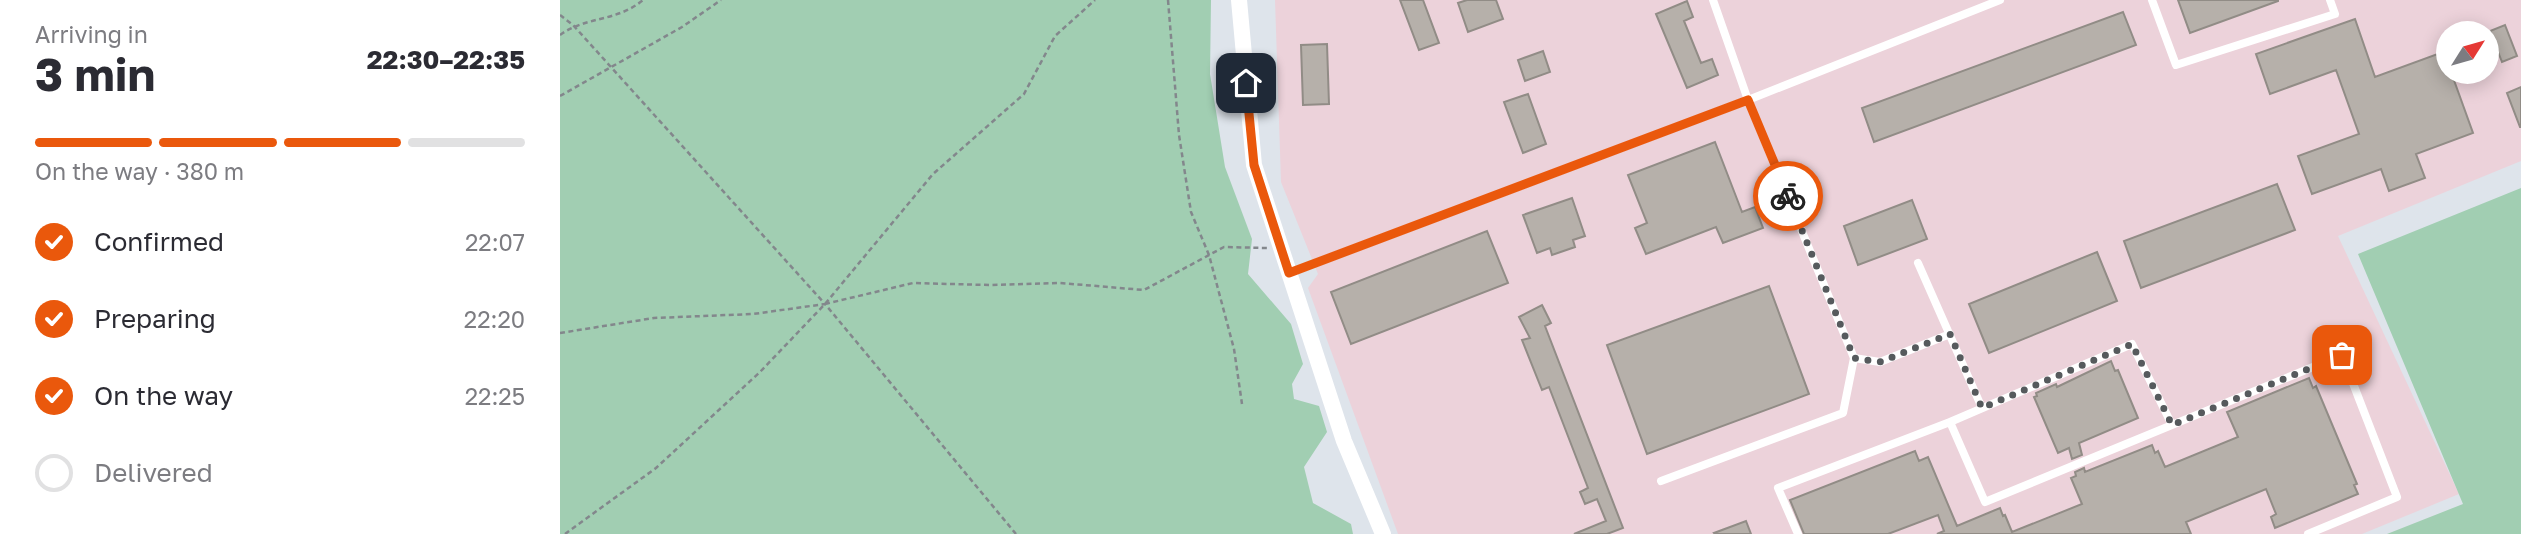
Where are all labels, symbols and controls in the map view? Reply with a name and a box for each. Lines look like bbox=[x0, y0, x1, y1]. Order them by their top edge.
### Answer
text: Arriving in bbox=[35, 20, 148, 48]
north arrow bbox=[2436, 21, 2499, 84]
map controls bbox=[2436, 21, 2499, 84]
text: 22:30–22:35 bbox=[367, 44, 525, 75]
text: 3 min bbox=[35, 46, 155, 101]
pin bbox=[1216, 53, 1276, 113]
icon: home bbox=[1227, 64, 1265, 102]
text: On the way · 380 m bbox=[35, 157, 244, 185]
courier bbox=[1753, 161, 1823, 231]
icon: bike bbox=[1769, 177, 1807, 215]
icon: check bbox=[35, 223, 73, 261]
text: Confirmed bbox=[94, 226, 224, 257]
text: 22:07 bbox=[465, 228, 525, 256]
icon: check bbox=[35, 300, 73, 338]
text: Preparing bbox=[94, 303, 216, 334]
text: 22:20 bbox=[464, 305, 525, 333]
pin bbox=[2312, 325, 2372, 385]
icon: bag bbox=[2323, 336, 2361, 374]
icon: check bbox=[35, 377, 73, 415]
text: On the way bbox=[94, 380, 233, 411]
text: 22:25 bbox=[465, 382, 525, 410]
text: Delivered bbox=[94, 457, 213, 488]

